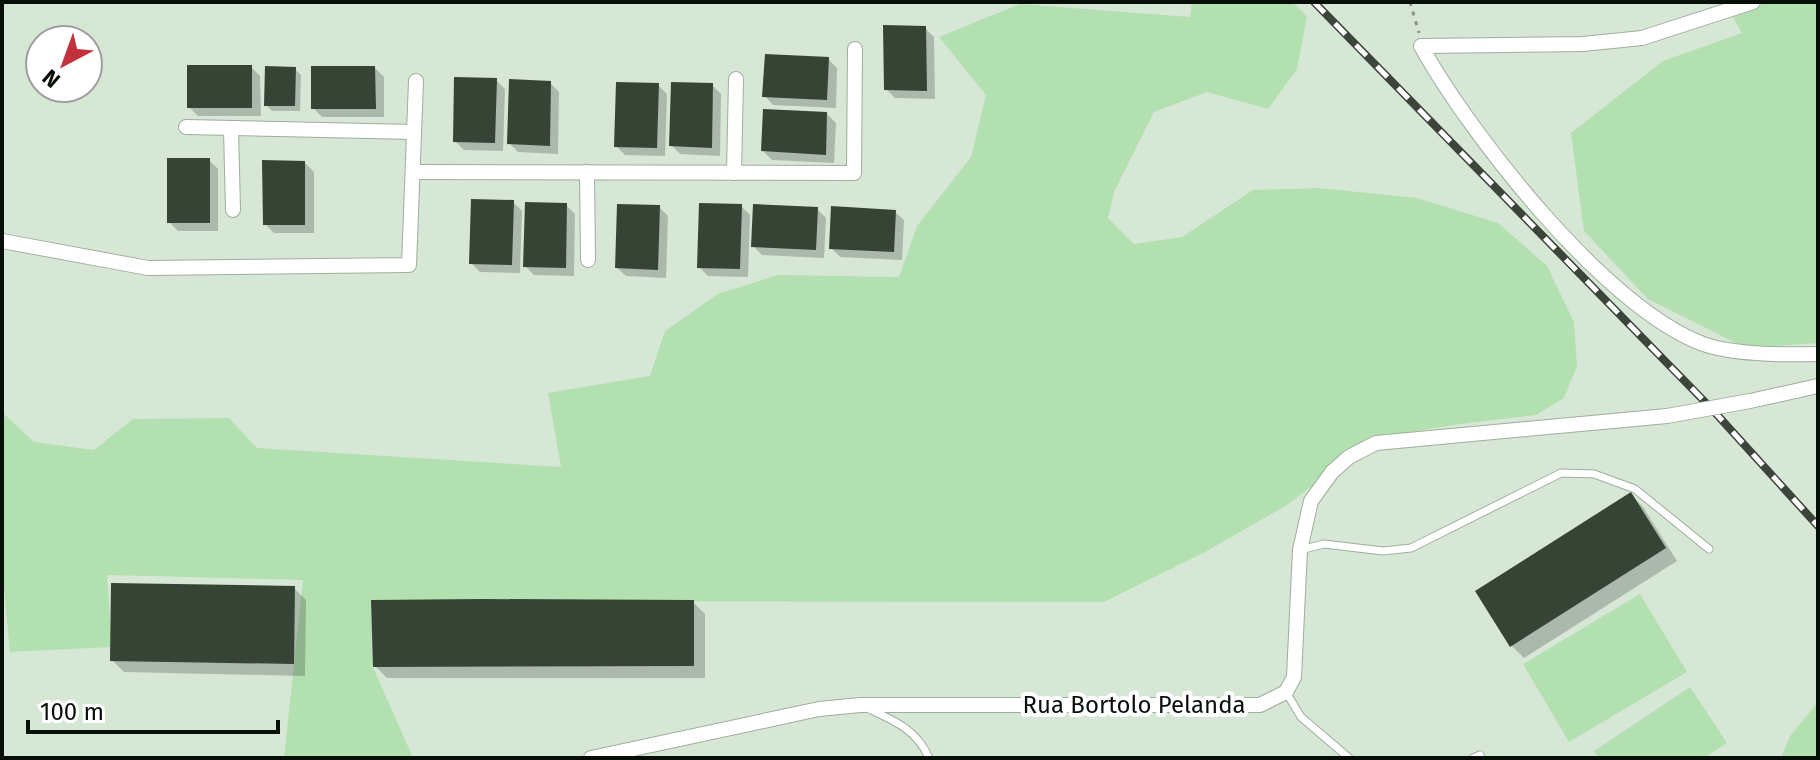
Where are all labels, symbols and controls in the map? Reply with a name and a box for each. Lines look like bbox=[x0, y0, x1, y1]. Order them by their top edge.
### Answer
north arrow bbox=[24, 24, 104, 104]
text: N bbox=[37, 64, 66, 94]
scale bar bbox=[28, 684, 278, 734]
street label: Rua Bortolo Pelanda bbox=[1022, 691, 1246, 719]
text: 100 m bbox=[40, 698, 104, 726]

